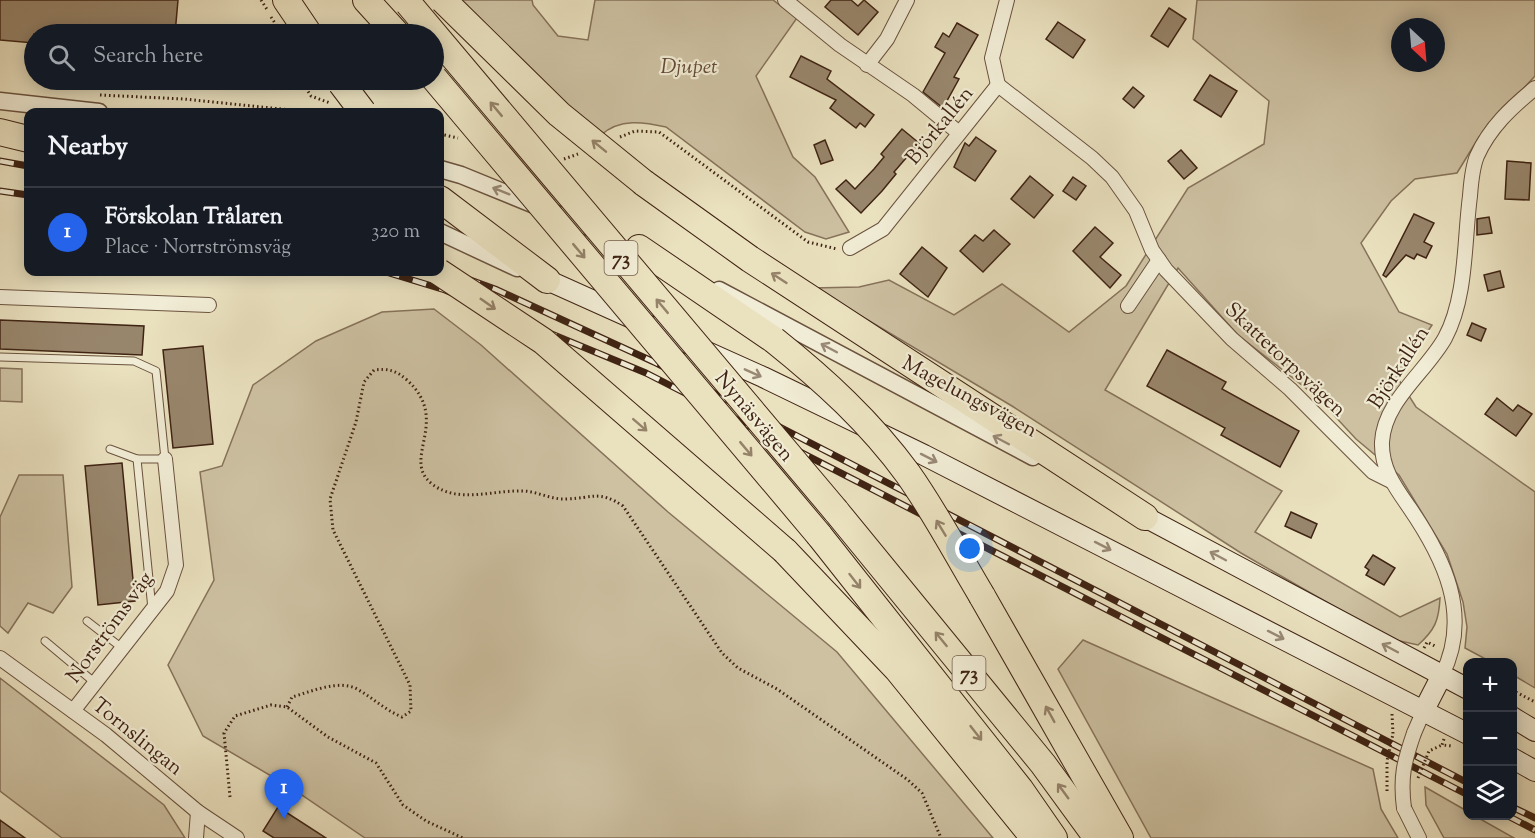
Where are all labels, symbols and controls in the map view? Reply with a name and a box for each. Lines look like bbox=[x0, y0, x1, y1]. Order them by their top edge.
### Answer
north arrow bbox=[1391, 18, 1445, 72]
search box bbox=[24, 24, 444, 90]
icon: search bbox=[45, 41, 78, 74]
text: Search here bbox=[93, 41, 203, 73]
park label: Djupet bbox=[660, 53, 718, 83]
street label: Björkallén bbox=[900, 81, 982, 172]
one-way arrow bbox=[489, 102, 503, 117]
text: Nearby bbox=[48, 129, 128, 166]
one-way arrow bbox=[591, 140, 607, 153]
one-way arrow bbox=[493, 185, 511, 196]
text: Förskolan Trålaren bbox=[105, 202, 283, 234]
text: 1 bbox=[64, 218, 71, 247]
text: 320 m bbox=[371, 218, 420, 247]
text: Place · Norrströmsväg bbox=[105, 234, 291, 263]
road number: 73 bbox=[604, 241, 638, 275]
one-way arrow bbox=[573, 243, 586, 259]
one-way arrow bbox=[771, 272, 788, 284]
street label: Skattetorpsvägen bbox=[1217, 296, 1352, 425]
one-way arrow bbox=[479, 298, 496, 310]
one-way arrow bbox=[655, 299, 669, 314]
street label: Björkallén bbox=[1362, 321, 1438, 415]
one-way arrow bbox=[820, 342, 838, 353]
street label: Magelungsvägen bbox=[896, 349, 1042, 446]
street label: Nynäsvägen bbox=[707, 365, 800, 469]
one-way arrow bbox=[744, 368, 762, 379]
one-way arrow bbox=[632, 419, 648, 432]
one-way arrow bbox=[992, 433, 1010, 445]
one-way arrow bbox=[739, 441, 753, 456]
one-way arrow bbox=[920, 452, 937, 464]
one-way arrow bbox=[934, 520, 946, 537]
your location bbox=[955, 534, 984, 563]
one-way arrow bbox=[1093, 541, 1111, 553]
one-way arrow bbox=[1209, 550, 1227, 561]
street label: Norströms väg bbox=[60, 566, 161, 690]
one-way arrow bbox=[848, 573, 861, 589]
one-way arrow bbox=[1267, 630, 1285, 641]
one-way arrow bbox=[934, 631, 947, 647]
one-way arrow bbox=[1381, 641, 1399, 653]
road number: 73 bbox=[952, 656, 986, 690]
map controls bbox=[1463, 658, 1517, 820]
button: + bbox=[1463, 658, 1517, 712]
street label: Tornslingan bbox=[85, 692, 189, 784]
one-way arrow bbox=[1044, 706, 1056, 723]
button: − bbox=[1463, 712, 1517, 766]
one-way arrow bbox=[970, 725, 983, 741]
button: layers bbox=[1463, 766, 1517, 820]
pin: 1 bbox=[264, 770, 304, 819]
one-way arrow bbox=[1056, 783, 1069, 799]

